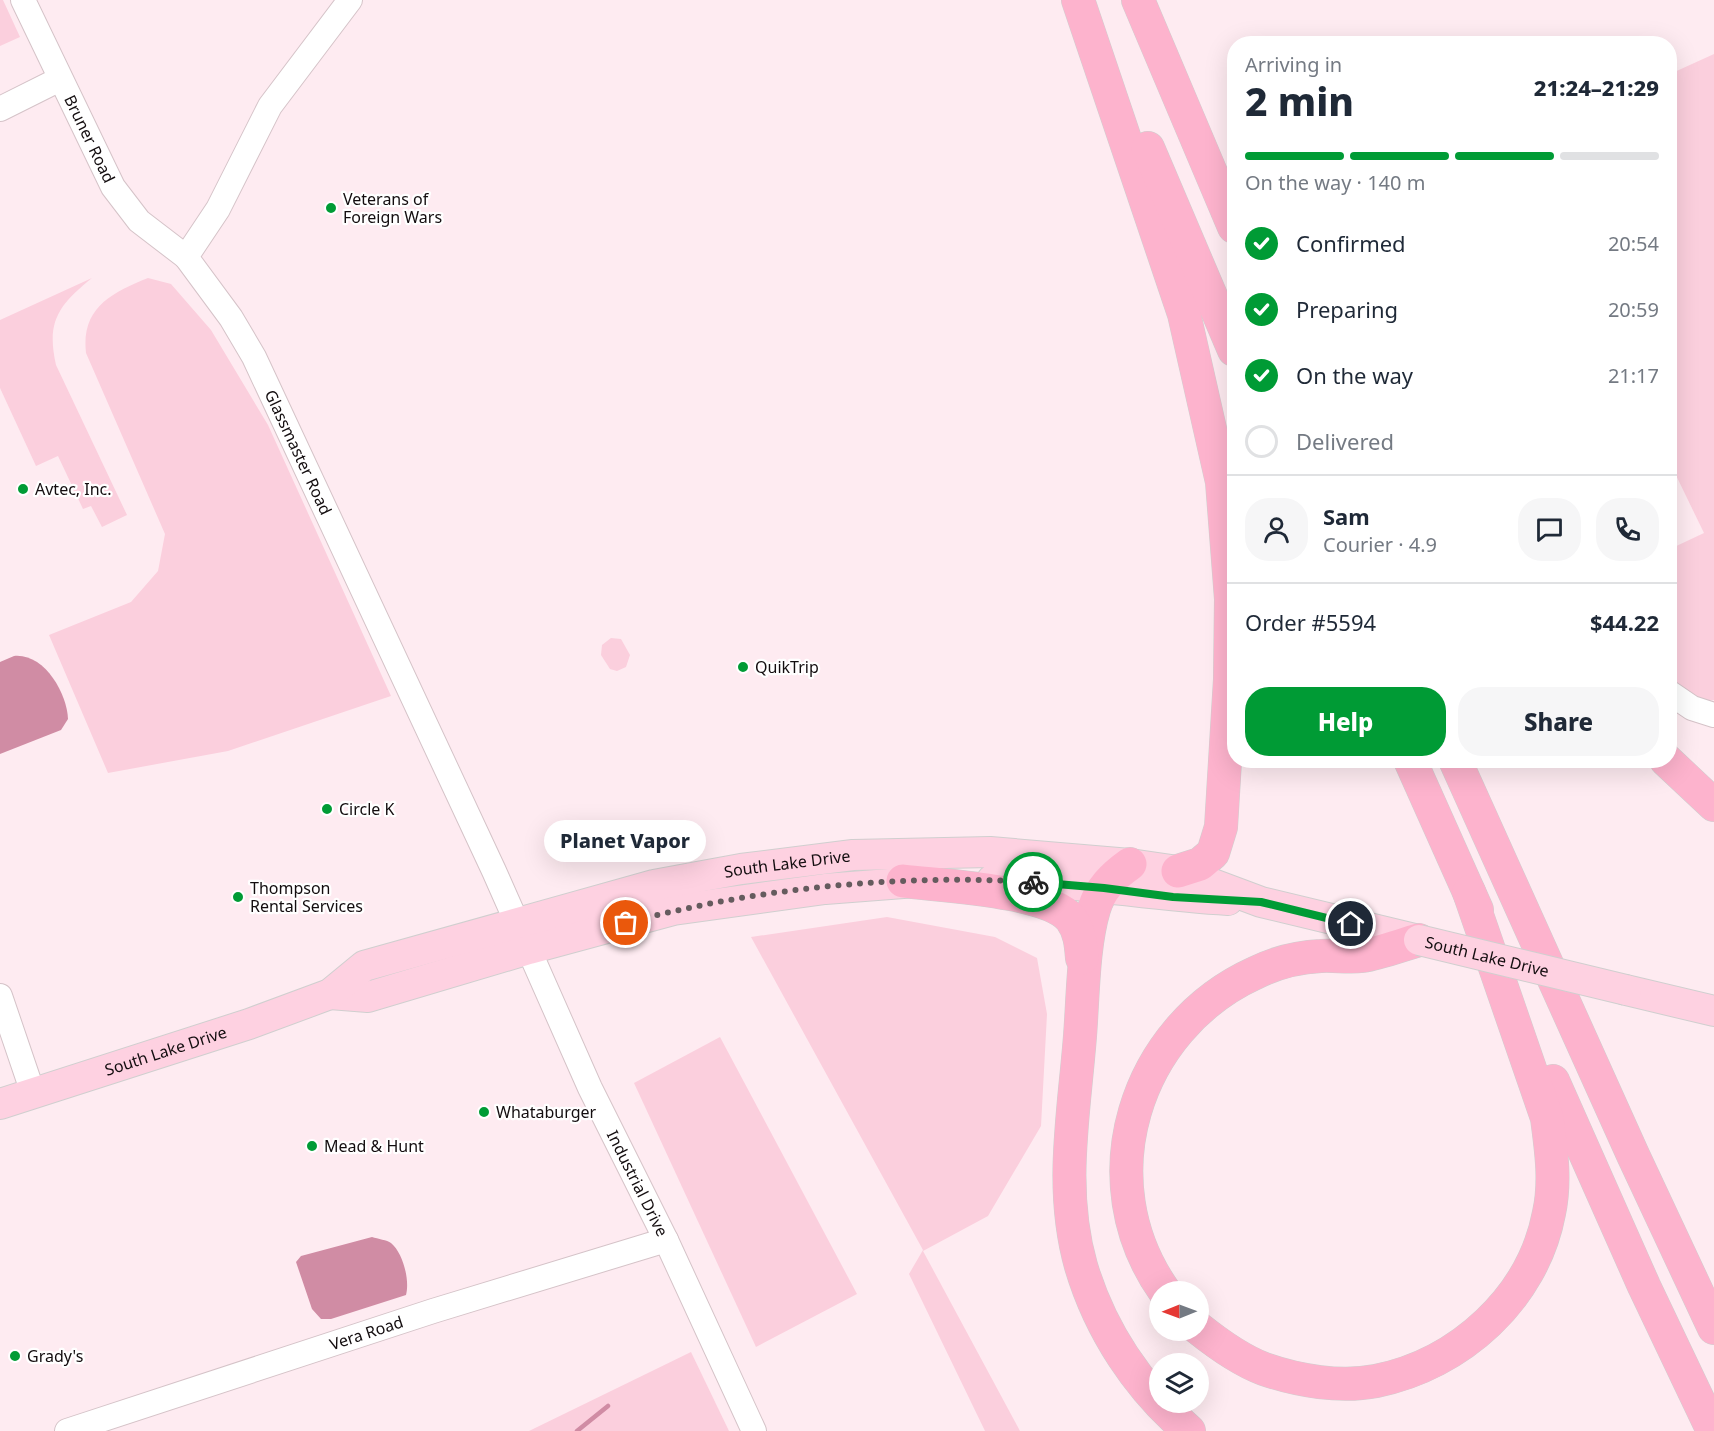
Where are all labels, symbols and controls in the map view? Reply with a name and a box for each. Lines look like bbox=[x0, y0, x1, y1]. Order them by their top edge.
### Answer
text: Arriving in bbox=[1245, 51, 1342, 78]
text: 21:24–21:29 bbox=[1534, 72, 1659, 102]
text: 2 min bbox=[1245, 74, 1354, 127]
street label: Bruner Road bbox=[59, 91, 120, 186]
text: On the way · 140 m bbox=[1245, 169, 1425, 196]
place label: Veterans of Foreign Wars bbox=[343, 188, 442, 228]
marker: Veterans of Foreign Wars bbox=[324, 201, 338, 215]
icon: check bbox=[1245, 227, 1278, 260]
text: Confirmed bbox=[1296, 228, 1406, 258]
text: 20:54 bbox=[1608, 230, 1659, 257]
icon: check bbox=[1245, 293, 1278, 326]
text: Preparing bbox=[1296, 294, 1398, 324]
text: 20:59 bbox=[1608, 296, 1659, 323]
icon: check bbox=[1245, 359, 1278, 392]
text: On the way bbox=[1296, 360, 1413, 390]
text: 21:17 bbox=[1608, 362, 1659, 389]
street label: Glassmaster Road bbox=[260, 386, 337, 518]
text: Delivered bbox=[1296, 426, 1394, 456]
place label: Avtec, Inc. bbox=[35, 478, 112, 500]
marker: Avtec, Inc. bbox=[16, 482, 30, 496]
button: person bbox=[1245, 498, 1308, 561]
button: chat bbox=[1518, 498, 1581, 561]
button: phone bbox=[1596, 498, 1659, 561]
text: Sam bbox=[1323, 501, 1370, 531]
text: Courier · 4.9 bbox=[1323, 531, 1437, 558]
text: Order #5594 bbox=[1245, 607, 1376, 637]
text: $44.22 bbox=[1590, 607, 1659, 637]
place label: QuikTrip bbox=[755, 656, 819, 678]
marker: QuikTrip bbox=[736, 660, 750, 674]
button: Help bbox=[1245, 687, 1446, 756]
button: Share bbox=[1458, 687, 1659, 756]
place label: Circle K bbox=[339, 798, 395, 820]
marker: Circle K bbox=[320, 802, 334, 816]
callout: Planet Vapor bbox=[545, 821, 707, 863]
text: Planet Vapor bbox=[560, 827, 690, 854]
street label: South Lake Drive bbox=[722, 844, 851, 883]
courier bbox=[1003, 852, 1063, 912]
icon: bike bbox=[1017, 866, 1050, 899]
place label: Thompson Rental Services bbox=[250, 877, 363, 917]
marker: Thompson Rental Services bbox=[231, 890, 245, 904]
pin bbox=[600, 897, 651, 948]
pin bbox=[1325, 898, 1376, 949]
icon: bag bbox=[609, 906, 642, 939]
icon: home bbox=[1334, 907, 1367, 940]
street label: South Lake Drive bbox=[1423, 931, 1551, 982]
street label: South Lake Drive bbox=[102, 1021, 229, 1081]
place label: Whataburger bbox=[496, 1101, 597, 1123]
marker: Whataburger bbox=[477, 1105, 491, 1119]
street label: Industrial Drive bbox=[602, 1126, 673, 1240]
place label: Mead & Hunt bbox=[324, 1135, 424, 1157]
marker: Mead & Hunt bbox=[305, 1139, 319, 1153]
north arrow bbox=[1149, 1281, 1209, 1341]
map controls bbox=[1149, 1281, 1209, 1413]
street label: Vera Road bbox=[327, 1311, 406, 1355]
place label: Grady's bbox=[27, 1345, 83, 1367]
marker: Grady's bbox=[8, 1349, 22, 1363]
button: layers bbox=[1149, 1353, 1209, 1413]

